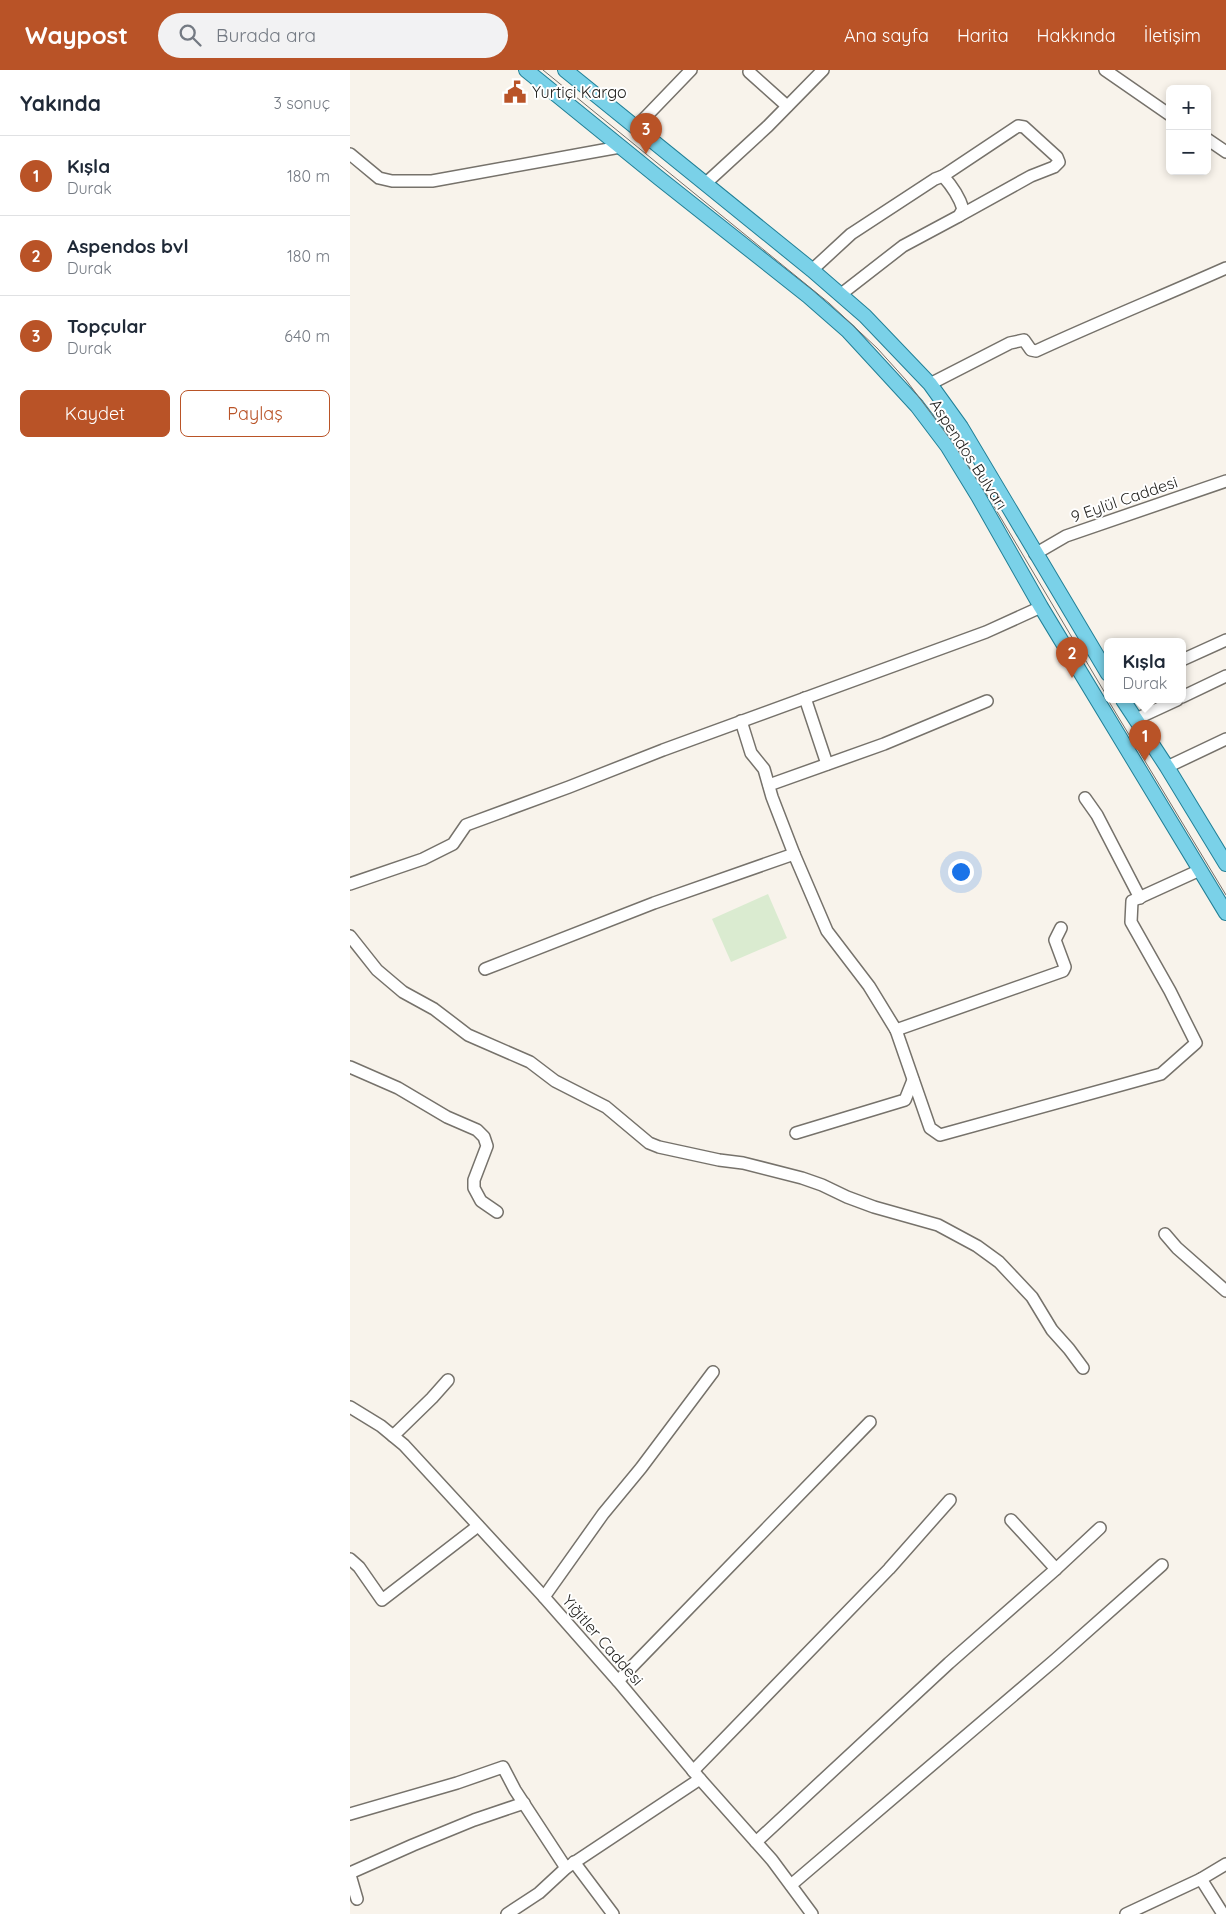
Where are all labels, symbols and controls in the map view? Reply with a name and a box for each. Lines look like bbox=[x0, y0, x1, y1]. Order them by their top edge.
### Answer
search box bbox=[158, 13, 508, 58]
text: Waypost bbox=[25, 20, 128, 50]
icon: search bbox=[176, 21, 204, 49]
text: Burada ara bbox=[216, 23, 316, 47]
text: Ana sayfa bbox=[844, 24, 929, 47]
text: Harita bbox=[957, 24, 1009, 47]
text: Hakkında bbox=[1037, 24, 1116, 47]
text: İletişim bbox=[1144, 24, 1201, 47]
public building icon: Yurtiçi Kargo bbox=[502, 79, 528, 105]
place label: Yurtiçi Kargo bbox=[532, 82, 627, 102]
map controls bbox=[1166, 85, 1211, 175]
button: + bbox=[1166, 85, 1211, 130]
text: Yakında bbox=[20, 90, 101, 116]
text: 3 sonuç bbox=[273, 93, 330, 113]
pin: 3 bbox=[630, 113, 662, 154]
button: − bbox=[1166, 130, 1211, 175]
text: Kışla bbox=[67, 154, 110, 178]
text: 1 bbox=[33, 166, 39, 186]
text: 180 m bbox=[287, 166, 330, 186]
text: Durak bbox=[67, 178, 112, 198]
text: Aspendos bvl bbox=[67, 234, 189, 258]
text: 2 bbox=[31, 246, 41, 266]
text: 180 m bbox=[287, 246, 330, 266]
text: Durak bbox=[67, 258, 112, 278]
text: Topçular bbox=[67, 314, 147, 338]
text: 3 bbox=[32, 326, 40, 346]
text: 640 m bbox=[284, 326, 330, 346]
text: Durak bbox=[67, 338, 112, 358]
button: Kaydet bbox=[20, 390, 170, 437]
button: Paylaş bbox=[180, 390, 330, 437]
street label: Aspendos Bulvarı bbox=[926, 395, 1012, 513]
street label: 9 Eylül Caddesi bbox=[1068, 471, 1180, 527]
pin: 2 bbox=[1056, 637, 1088, 678]
popup bbox=[1104, 638, 1186, 703]
text: Kışla bbox=[1123, 649, 1166, 673]
text: Durak bbox=[1123, 673, 1167, 693]
pin: 1 bbox=[1129, 720, 1161, 761]
your location bbox=[948, 859, 974, 885]
street label: Yiğitler Caddesi bbox=[558, 1590, 648, 1690]

